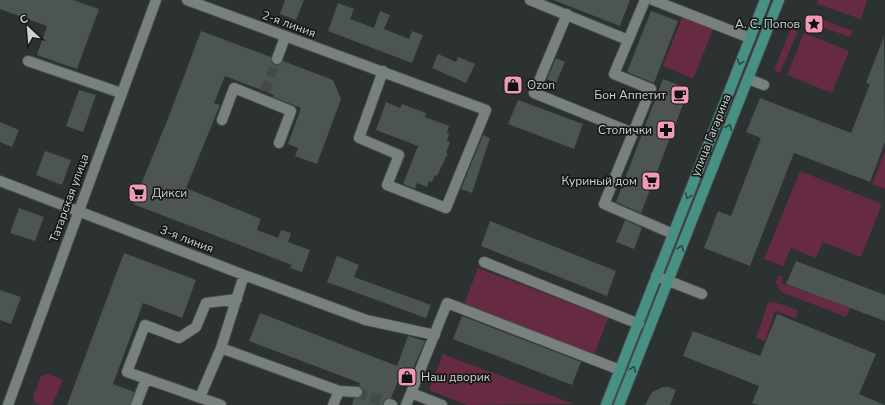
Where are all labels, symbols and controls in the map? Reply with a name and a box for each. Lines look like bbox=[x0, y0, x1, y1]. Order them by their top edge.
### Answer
street label: 2-я линия bbox=[260, 7, 318, 41]
north arrow bbox=[8, 8, 48, 48]
text: С bbox=[17, 11, 31, 28]
place icon: А. С. Попов bbox=[803, 13, 825, 35]
place label: А. С. Попов bbox=[735, 16, 800, 32]
one-way arrow bbox=[736, 59, 744, 66]
shop icon: Ozon bbox=[502, 74, 524, 96]
place label: Ozon bbox=[527, 77, 555, 93]
cafe icon: Бон Аппетит bbox=[669, 84, 691, 106]
place label: Бон Аппетит bbox=[594, 87, 667, 103]
street label: улица Гагарина bbox=[687, 92, 735, 178]
pharmacy icon: Столички bbox=[655, 119, 677, 141]
place label: Столички bbox=[598, 122, 652, 138]
one-way arrow bbox=[724, 123, 732, 130]
street label: Татарская улица bbox=[46, 151, 92, 245]
supermarket icon: Куриный дом bbox=[640, 170, 662, 192]
place label: Куриный дом bbox=[561, 173, 637, 189]
supermarket icon: Дикси bbox=[127, 182, 149, 204]
place label: Дикси bbox=[152, 185, 187, 201]
one-way arrow bbox=[684, 193, 692, 200]
street label: 3-я линия bbox=[158, 221, 216, 257]
one-way arrow bbox=[676, 244, 684, 251]
one-way arrow bbox=[629, 365, 637, 372]
shop icon: Наш дворик bbox=[396, 366, 418, 388]
place label: Наш дворик bbox=[421, 369, 491, 385]

